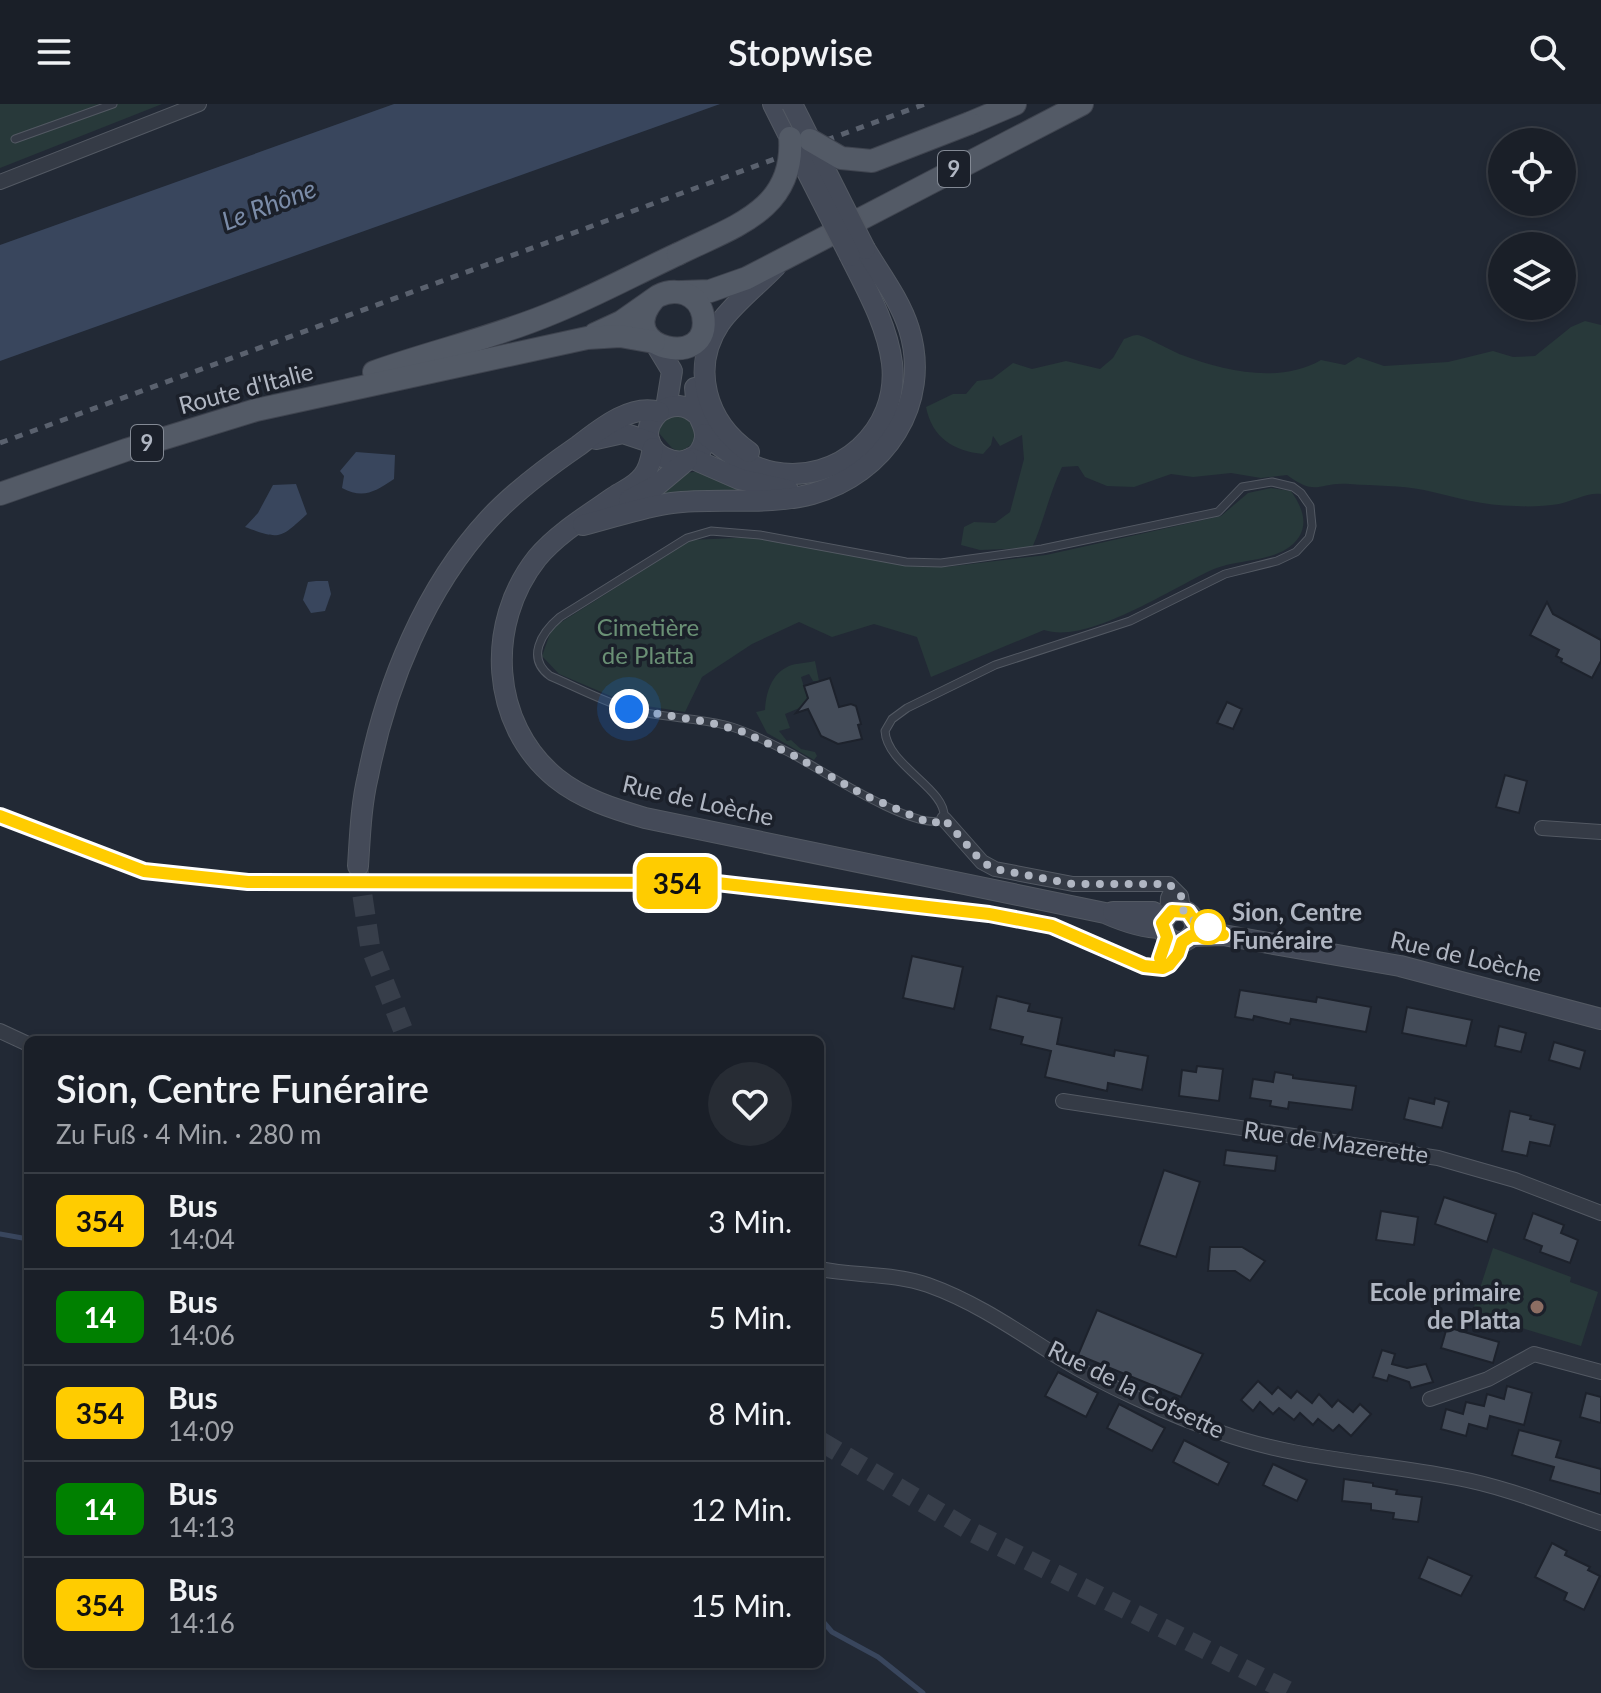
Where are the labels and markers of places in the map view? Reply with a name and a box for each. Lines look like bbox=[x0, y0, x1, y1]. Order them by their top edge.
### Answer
place label: Sion, Centre Funéraire bbox=[1232, 897, 1362, 954]
marker: Sion, Centre Funéraire bbox=[1191, 910, 1225, 944]
place label: Ecole primaire de Platta bbox=[1369, 1277, 1521, 1334]
marker: Ecole primaire de Platta bbox=[1528, 1298, 1546, 1316]

